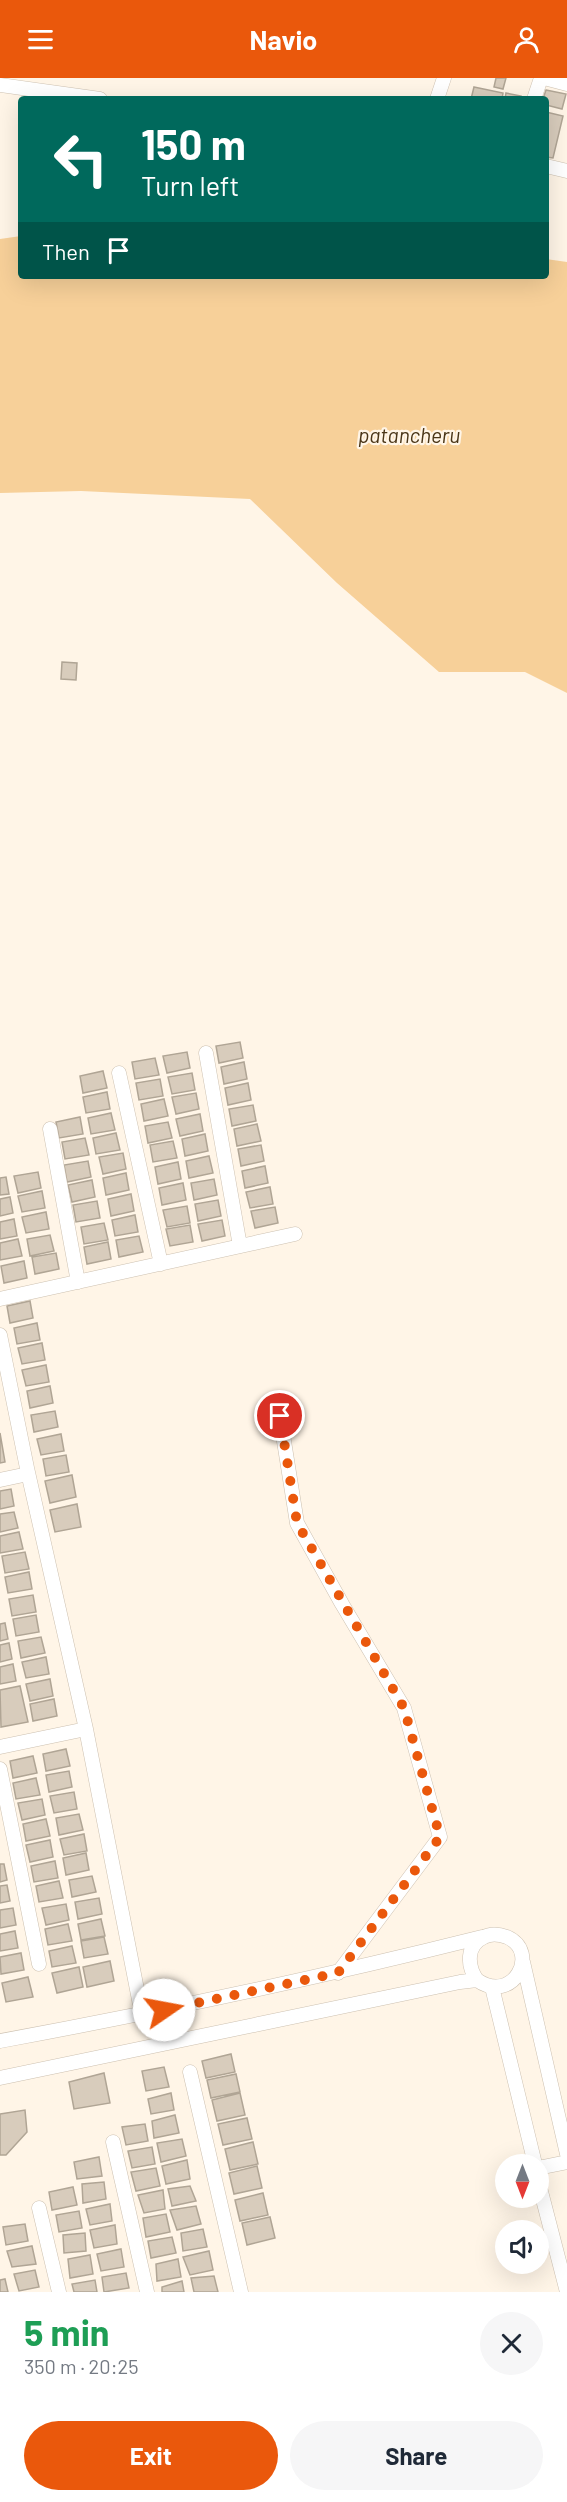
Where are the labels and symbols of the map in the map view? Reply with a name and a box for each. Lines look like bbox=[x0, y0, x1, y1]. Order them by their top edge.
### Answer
water label: patancheru bbox=[358, 422, 460, 447]
pin bbox=[254, 1390, 305, 1441]
position arrow bbox=[132, 1978, 196, 2042]
north arrow bbox=[495, 2154, 549, 2208]

